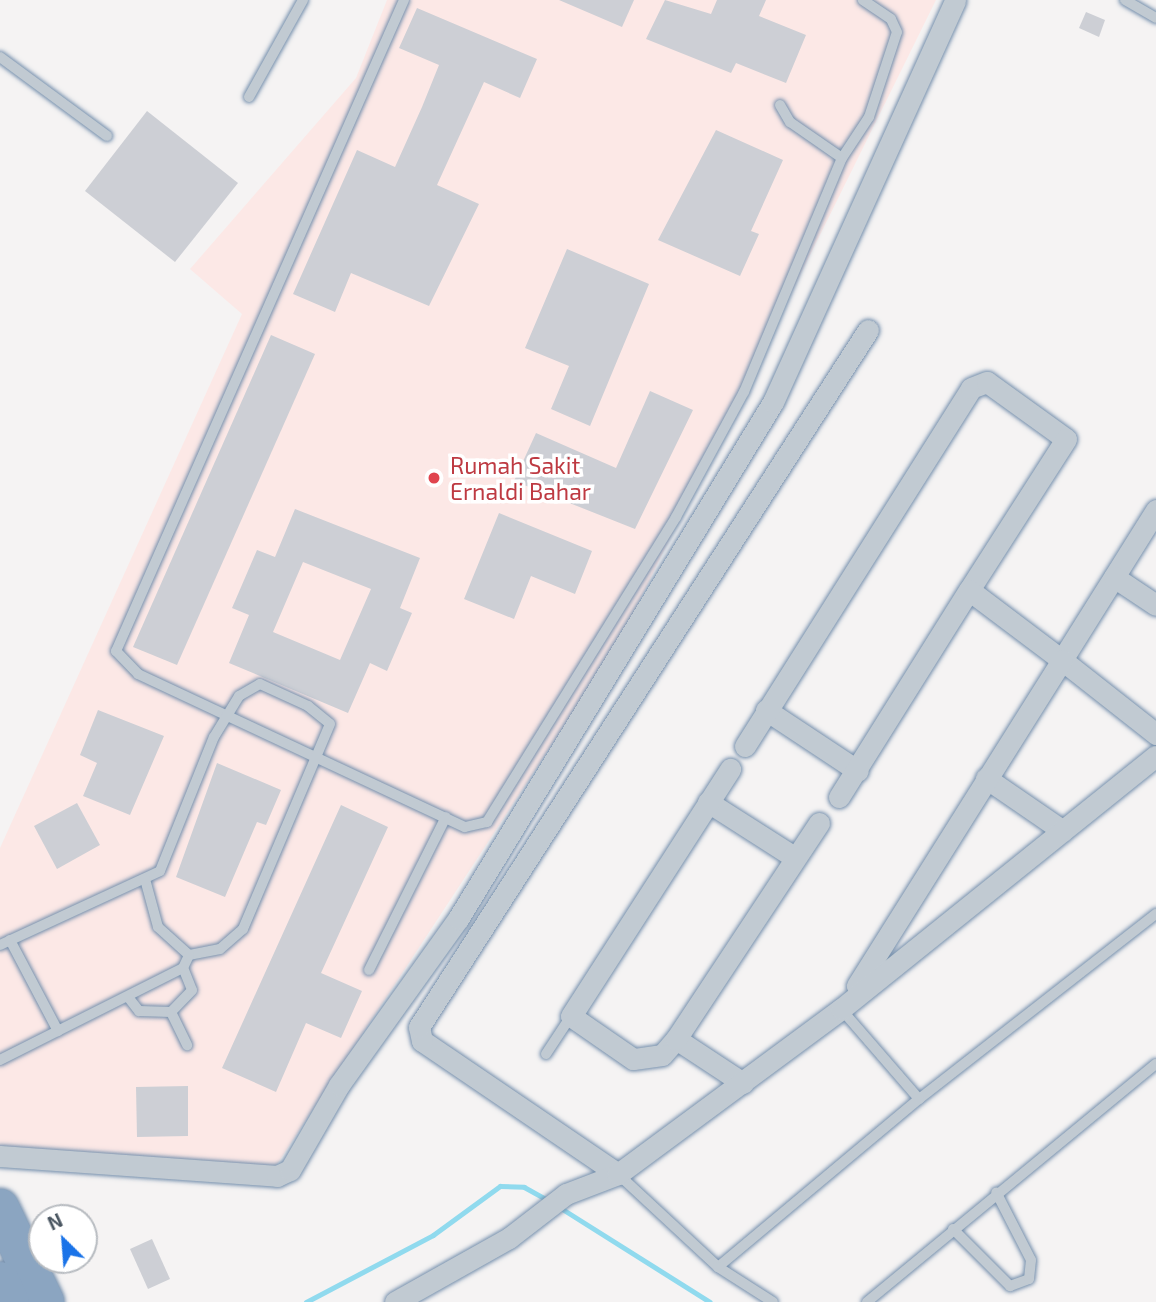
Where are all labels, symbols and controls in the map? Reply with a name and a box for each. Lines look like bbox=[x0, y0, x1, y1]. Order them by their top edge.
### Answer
place label: Rumah Sakit Ernaldi Bahar bbox=[450, 451, 591, 505]
marker: Rumah Sakit Ernaldi Bahar bbox=[424, 468, 444, 488]
north arrow bbox=[28, 1204, 98, 1274]
text: N bbox=[44, 1208, 66, 1235]

